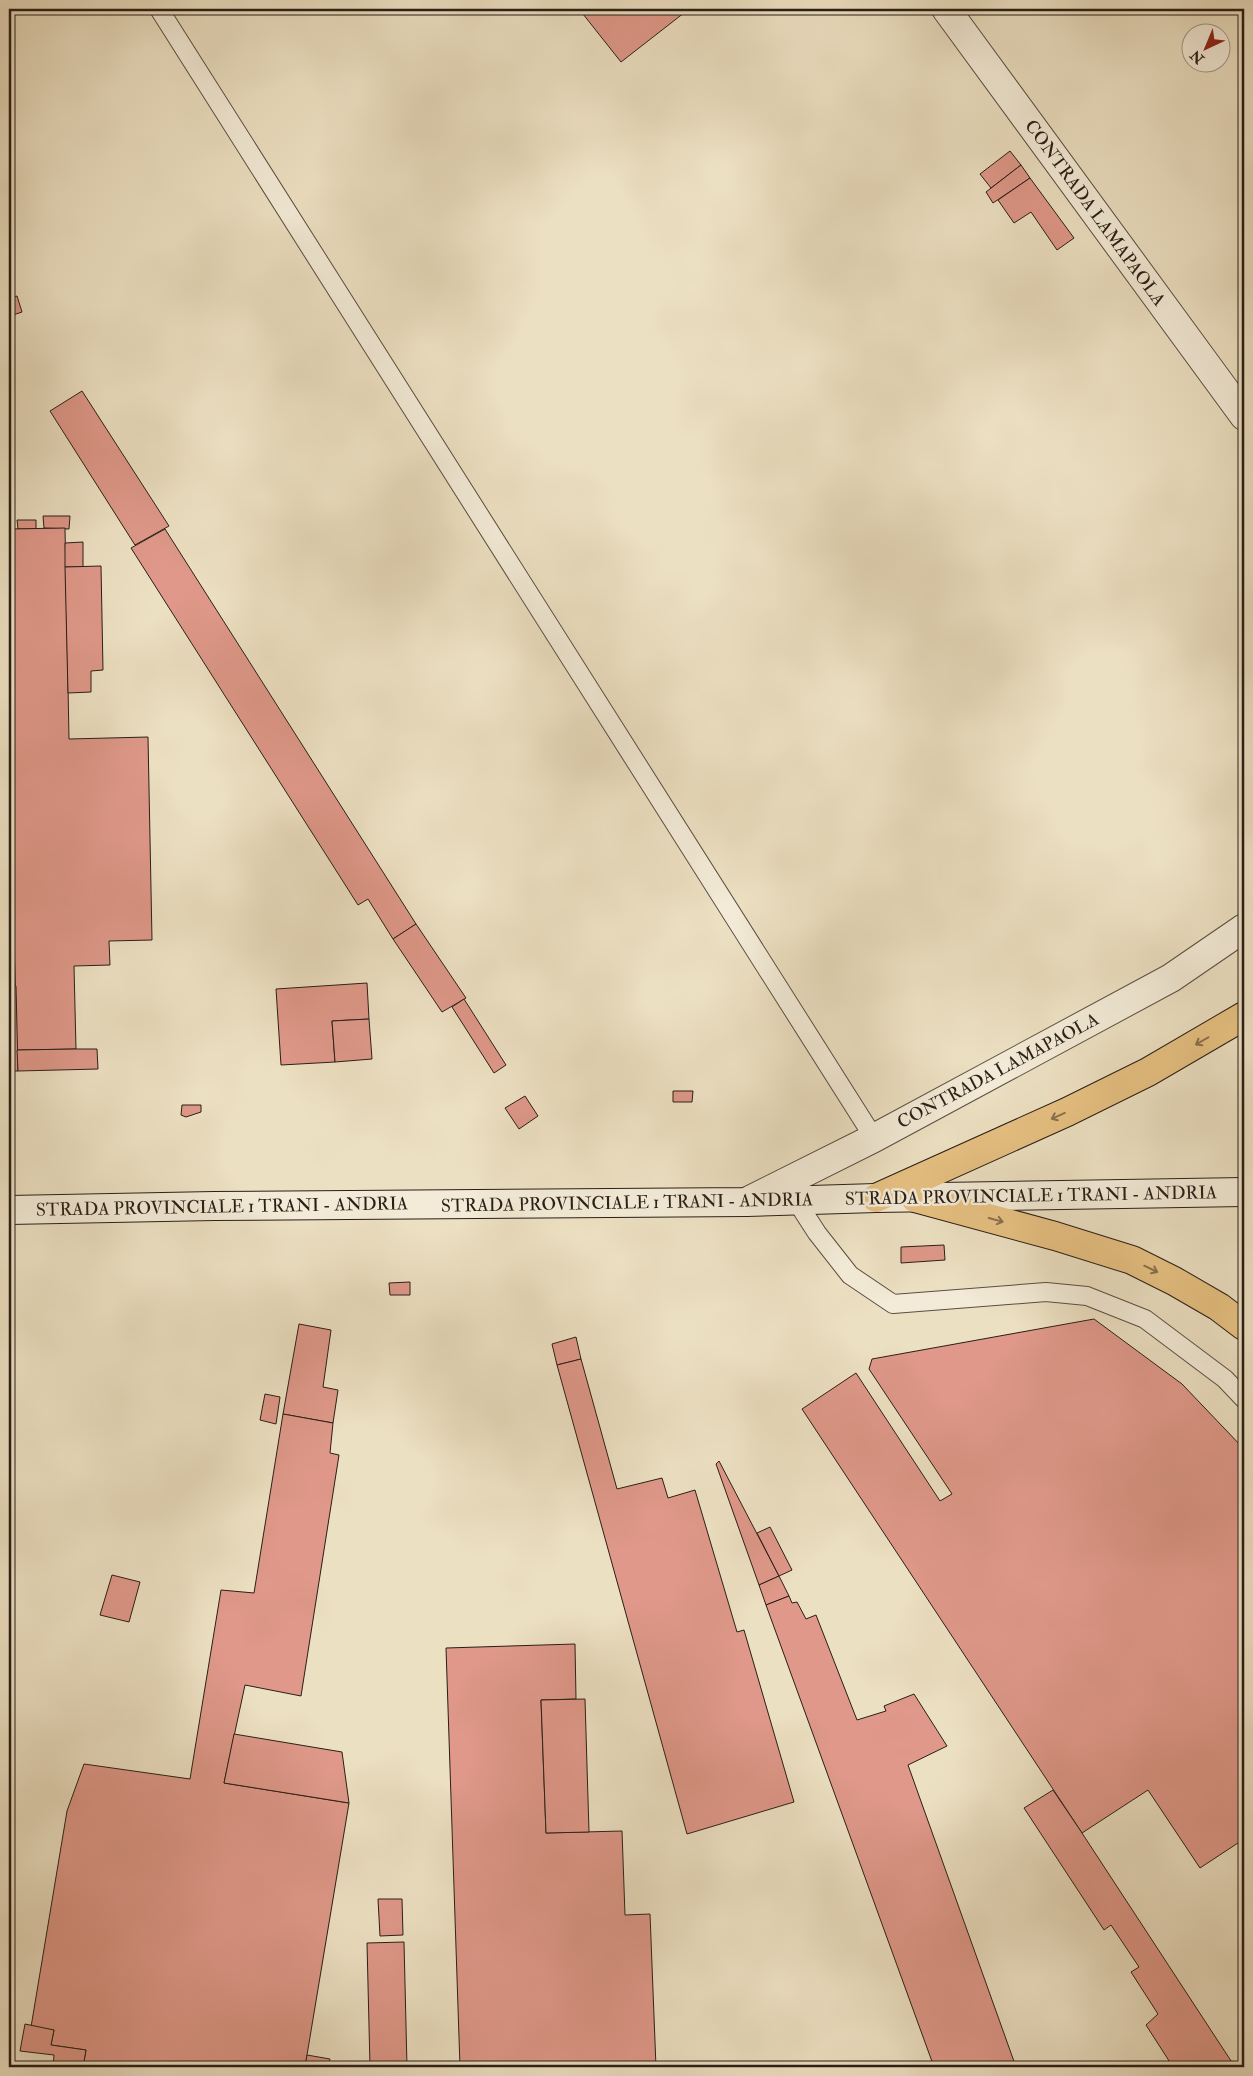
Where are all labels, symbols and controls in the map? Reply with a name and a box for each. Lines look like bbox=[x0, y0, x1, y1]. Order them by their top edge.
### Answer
north arrow bbox=[1180, 22, 1230, 72]
text: N bbox=[1187, 46, 1208, 68]
street label: CONTRADA LAMAPAOLA bbox=[1020, 115, 1171, 311]
street label: CONTRADA LAMAPAOLA bbox=[893, 1008, 1103, 1134]
one-way arrow bbox=[1196, 1036, 1210, 1046]
one-way arrow bbox=[1051, 1111, 1066, 1121]
street label: STRADA PROVINCIALE 1 TRANI - ANDRIA bbox=[845, 1181, 1218, 1211]
street label: STRADA PROVINCIALE 1 TRANI - ANDRIA bbox=[441, 1188, 814, 1218]
street label: STRADA PROVINCIALE 1 TRANI - ANDRIA bbox=[36, 1192, 409, 1222]
one-way arrow bbox=[988, 1215, 1004, 1225]
one-way arrow bbox=[1143, 1264, 1158, 1274]

